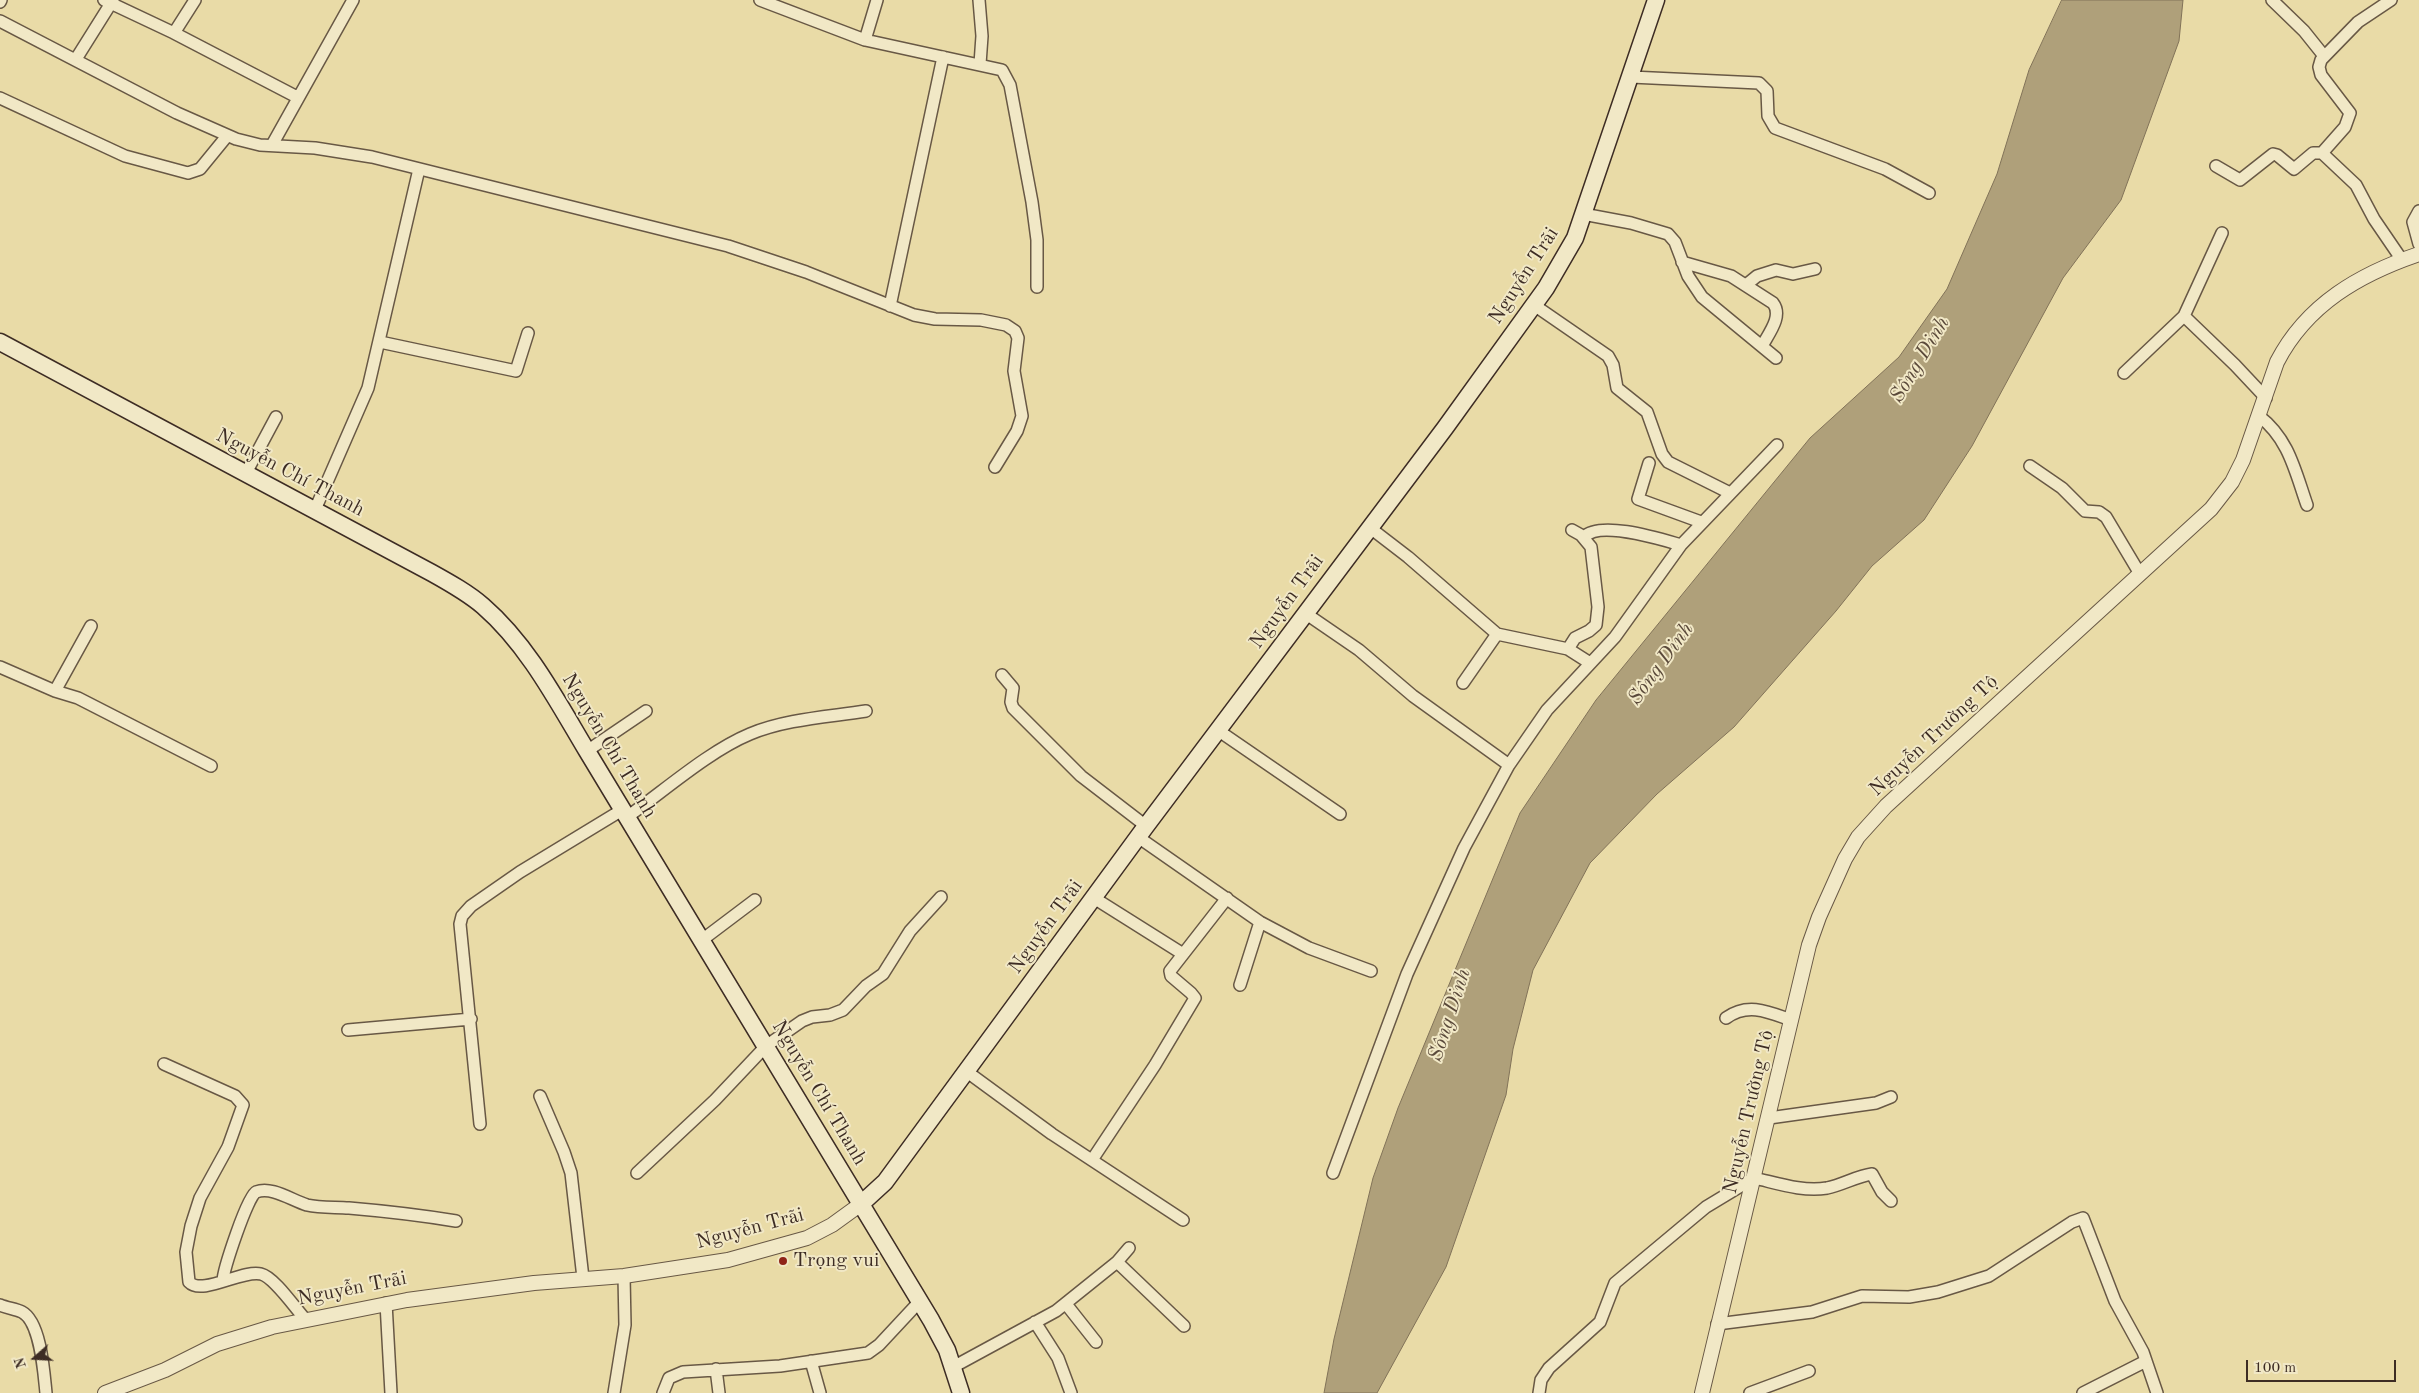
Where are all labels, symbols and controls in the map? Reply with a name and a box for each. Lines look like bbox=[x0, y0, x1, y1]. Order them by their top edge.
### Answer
street label: Nguyễn Trãi bbox=[1484, 223, 1564, 329]
water label: Sông Dinh bbox=[1884, 312, 1956, 408]
street label: Nguyễn Chí Thanh bbox=[212, 424, 368, 522]
street label: Nguyễn Trãi bbox=[1245, 550, 1329, 654]
water label: Sông Dinh bbox=[1623, 618, 1699, 710]
street label: Nguyễn Chí Thanh bbox=[556, 669, 662, 823]
street label: Nguyễn Trường Tộ bbox=[1865, 670, 2003, 802]
street label: Nguyễn Trãi bbox=[1004, 875, 1088, 979]
water label: Sông Dinh bbox=[1423, 965, 1477, 1065]
street label: Nguyễn Chí Thanh bbox=[766, 1016, 872, 1170]
street label: Nguyễn Trường Tộ bbox=[1718, 1028, 1780, 1196]
street label: Nguyễn Trãi bbox=[694, 1203, 806, 1255]
place label: Trọng vui bbox=[793, 1249, 879, 1273]
marker: Trọng vui bbox=[777, 1255, 789, 1267]
street label: Nguyễn Trãi bbox=[295, 1267, 409, 1311]
north arrow bbox=[10, 1333, 60, 1383]
scale bar bbox=[2249, 1350, 2399, 1382]
text: N bbox=[12, 1356, 29, 1370]
text: 100 m bbox=[2254, 1361, 2296, 1376]

